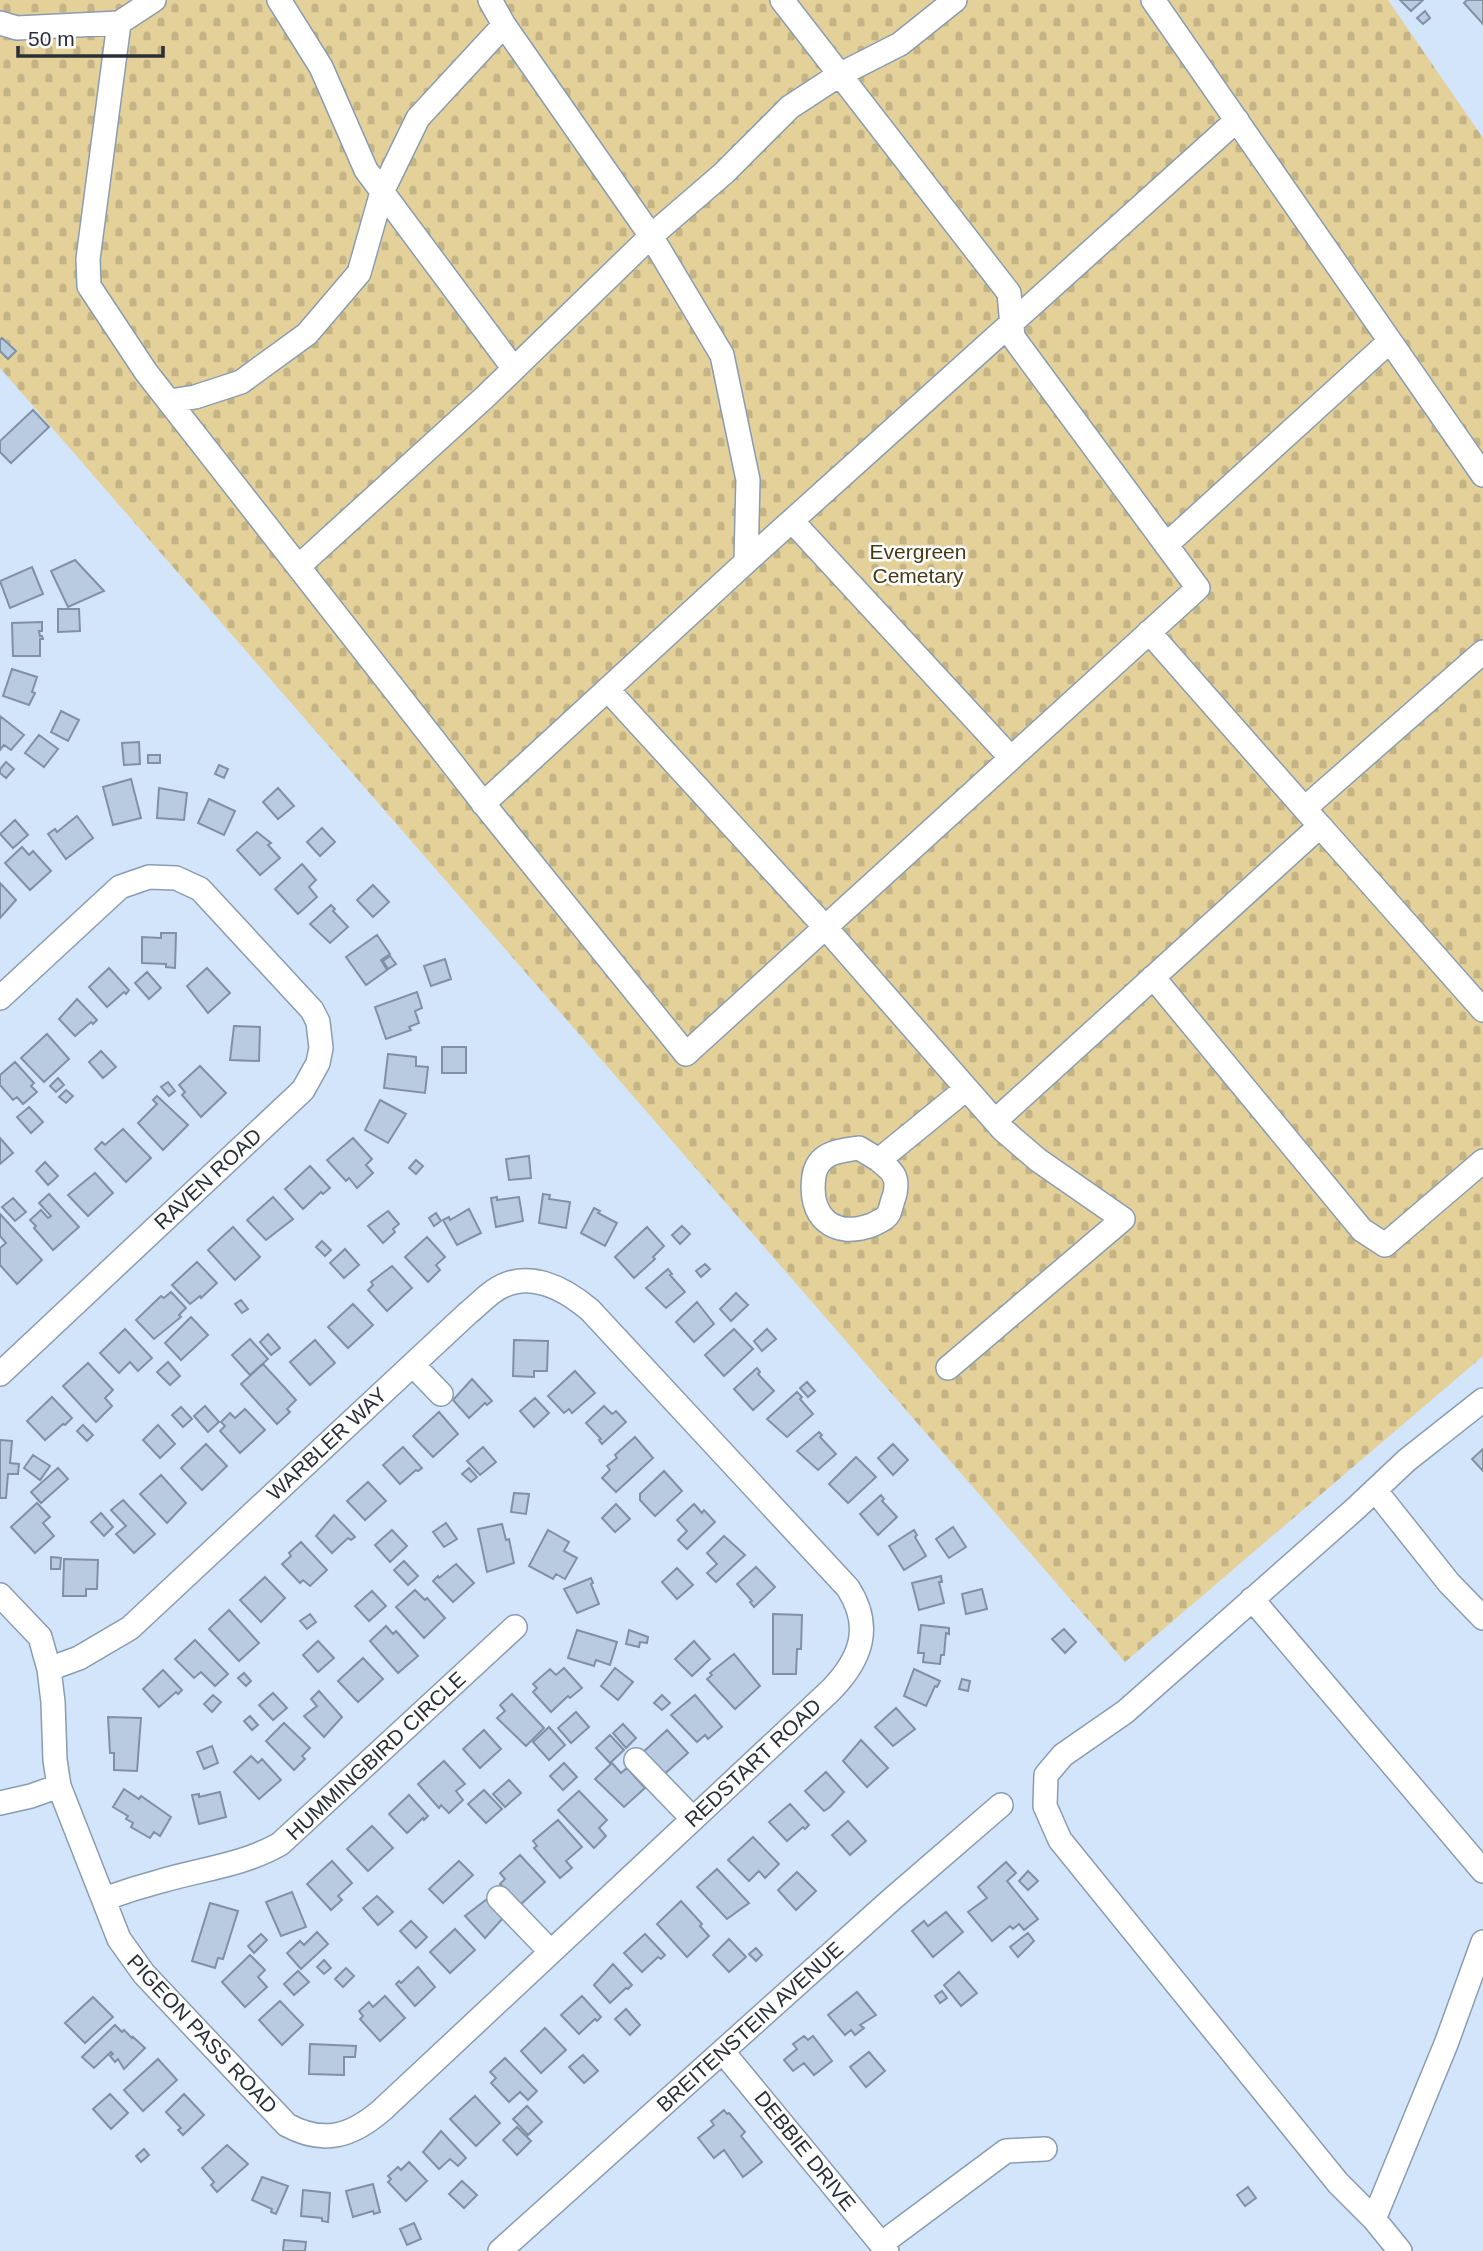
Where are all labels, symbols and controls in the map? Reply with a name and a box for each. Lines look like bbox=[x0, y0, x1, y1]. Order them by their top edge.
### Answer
scale bar bbox=[18, 14, 163, 58]
text: 50 m bbox=[28, 27, 75, 50]
park label: Evergreen Cemetary bbox=[870, 540, 966, 587]
street label: RAVEN ROAD bbox=[150, 1123, 266, 1234]
street label: WARBLER WAY bbox=[262, 1383, 391, 1505]
street label: HUMMINGBIRD CIRCLE bbox=[282, 1667, 470, 1844]
street label: REDSTART ROAD bbox=[680, 1694, 825, 1832]
street label: BREITENSTEIN AVENUE bbox=[652, 1937, 847, 2116]
street label: PIGEON PASS ROAD bbox=[123, 1950, 282, 2118]
street label: DEBBIE DRIVE bbox=[750, 2086, 861, 2215]

